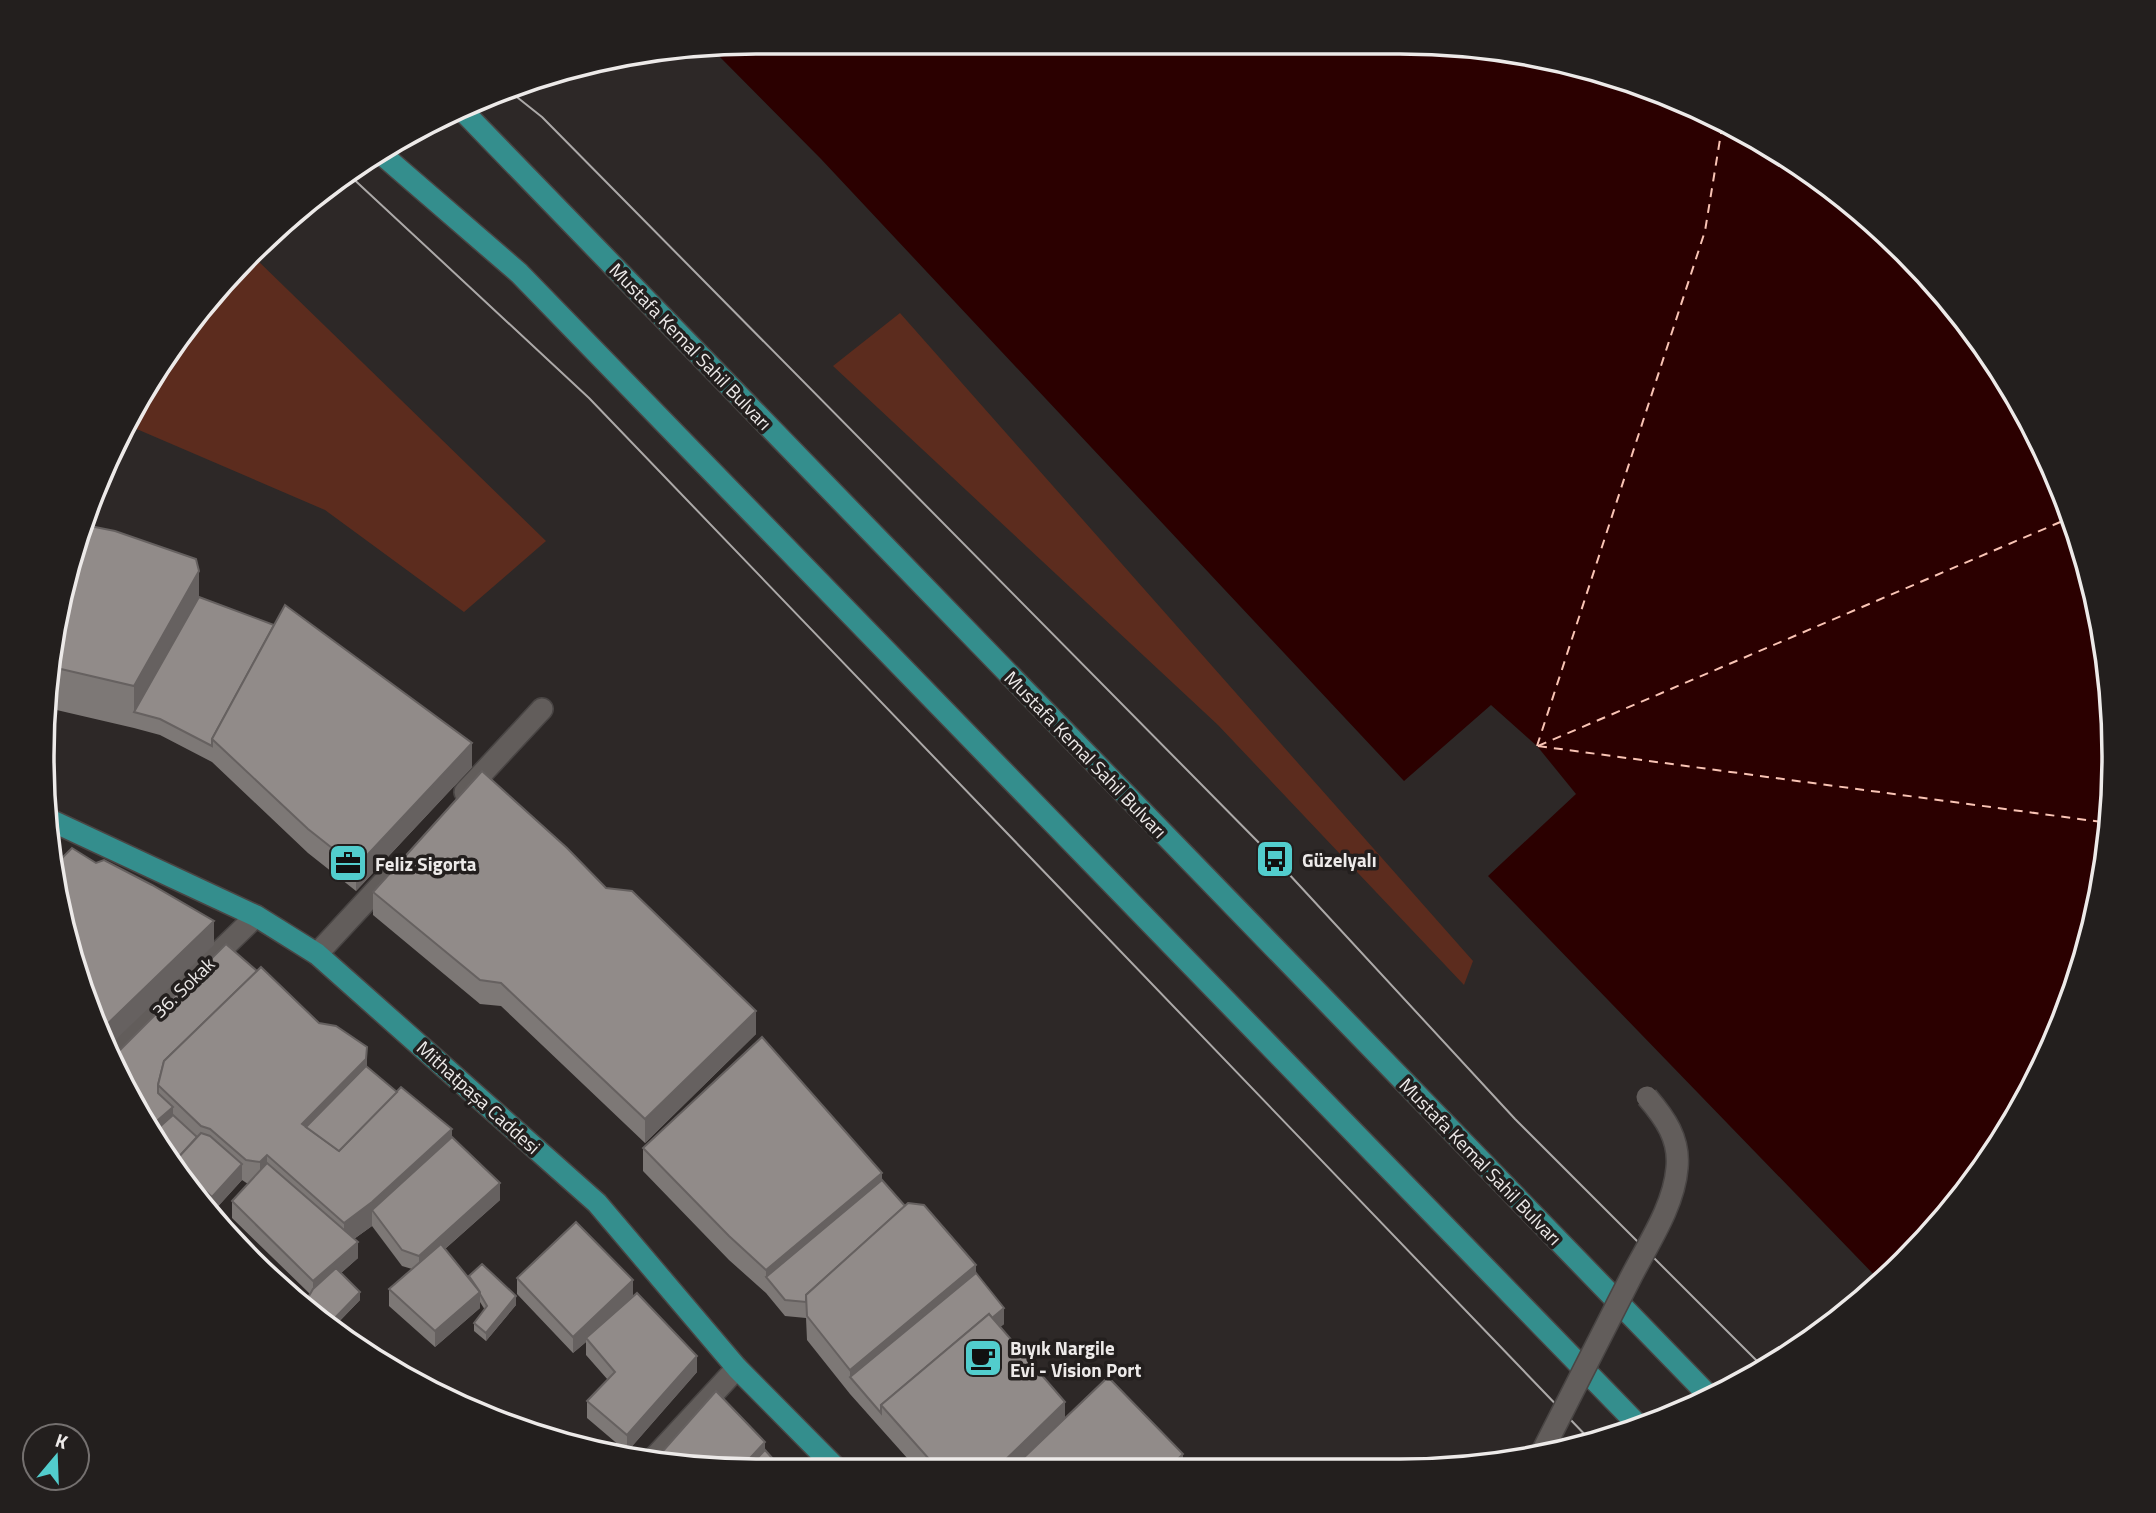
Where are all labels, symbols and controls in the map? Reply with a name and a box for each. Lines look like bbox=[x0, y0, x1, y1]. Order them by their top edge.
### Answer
street label: Mustafa Kemal Sahil Bulvarı bbox=[603, 256, 779, 436]
street label: Mustafa Kemal Sahil Bulvarı bbox=[998, 664, 1174, 844]
bus stop icon: Güzelyalı bbox=[1254, 838, 1296, 880]
office icon: Feliz Sigorta bbox=[327, 842, 369, 884]
place label: Güzelyalı bbox=[1302, 845, 1377, 874]
place label: Feliz Sigorta bbox=[375, 849, 477, 878]
street label: 36. Sokak bbox=[145, 950, 221, 1024]
street label: Mithatpaşa Caddesi bbox=[411, 1033, 547, 1161]
street label: Mustafa Kemal Sahil Bulvarı bbox=[1393, 1071, 1569, 1251]
place label: Bıyık Nargile Evi - Vision Port bbox=[1010, 1333, 1141, 1384]
cafe icon: Bıyık Nargile Evi - Vision Port bbox=[962, 1337, 1004, 1379]
north arrow bbox=[21, 1422, 91, 1492]
text: K bbox=[52, 1425, 72, 1456]

